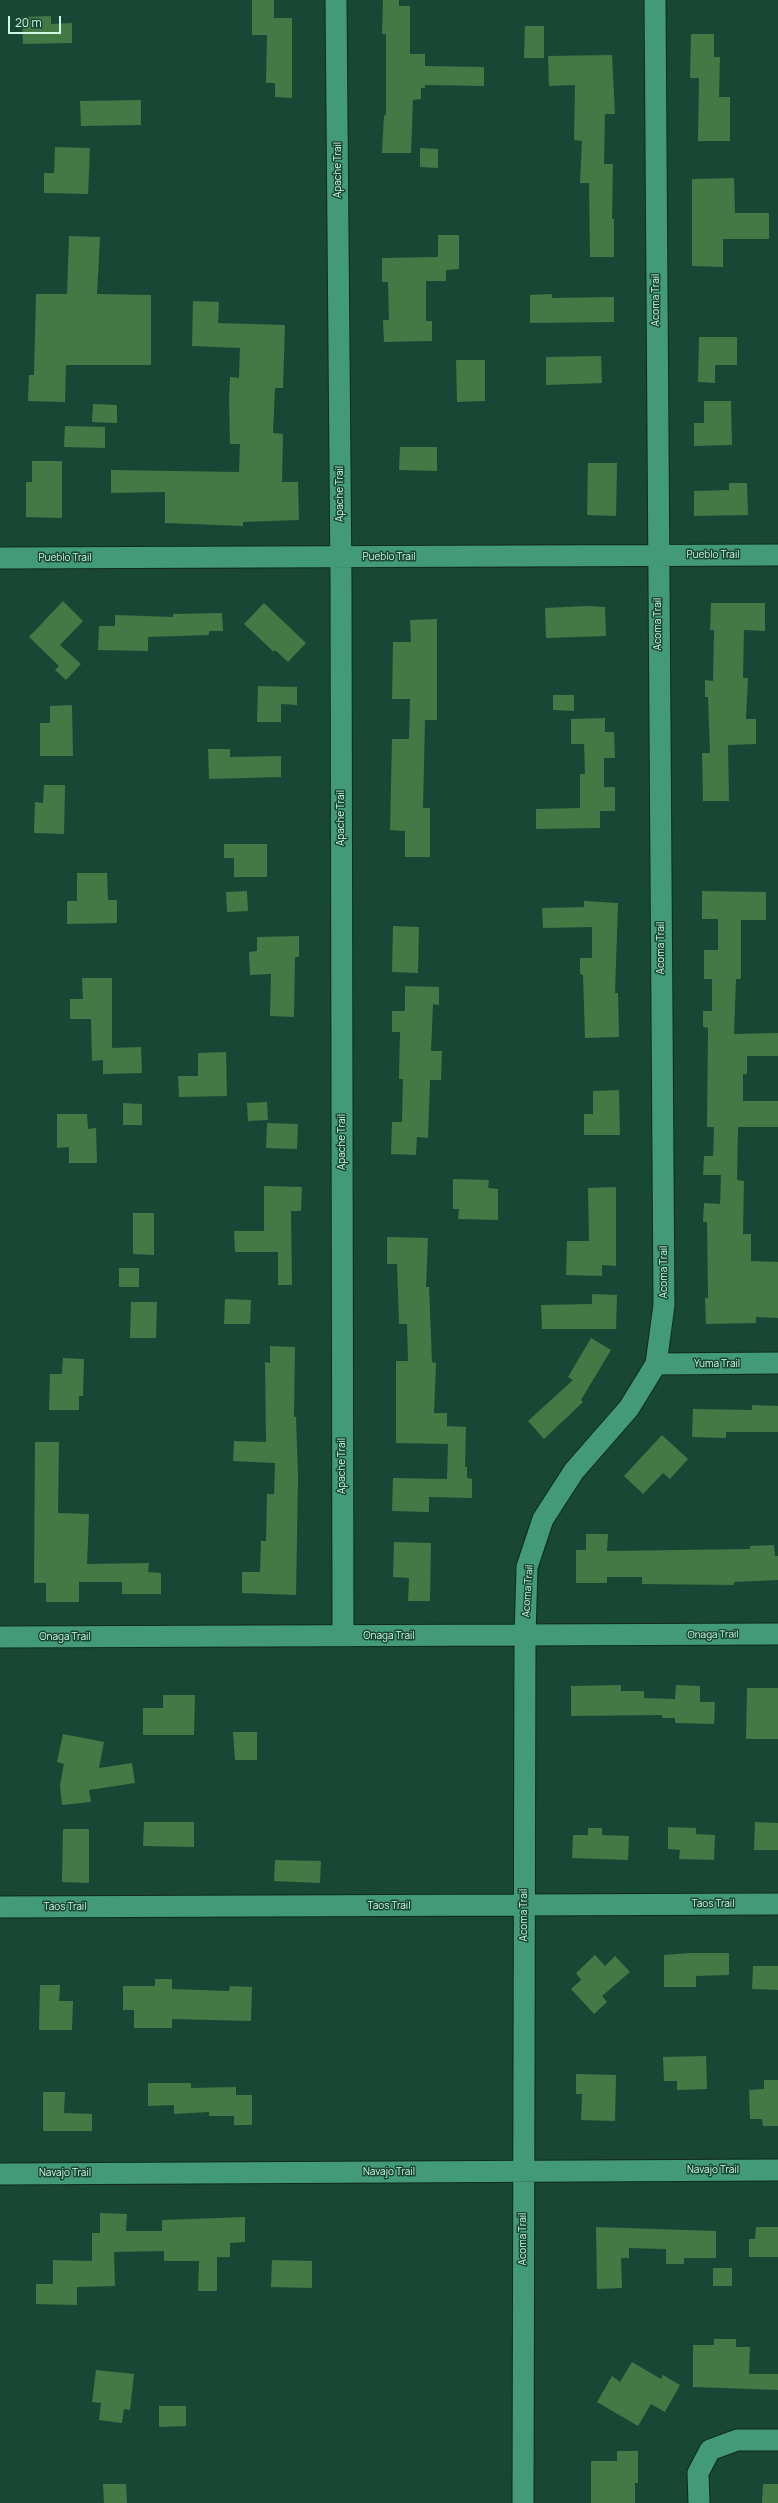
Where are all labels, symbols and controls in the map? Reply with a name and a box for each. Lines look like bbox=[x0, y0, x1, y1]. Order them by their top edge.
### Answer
scale bar bbox=[10, 8, 63, 34]
text: 20 m bbox=[15, 14, 42, 31]
street label: Apache Trail bbox=[332, 142, 344, 198]
street label: Acoma Trail bbox=[650, 274, 662, 326]
street label: Apache Trail bbox=[334, 466, 346, 522]
street label: Pueblo Trail bbox=[686, 549, 740, 561]
street label: Pueblo Trail bbox=[362, 551, 416, 563]
street label: Pueblo Trail bbox=[38, 552, 92, 564]
street label: Acoma Trail bbox=[652, 598, 664, 650]
street label: Apache Trail bbox=[335, 790, 347, 846]
street label: Acoma Trail bbox=[655, 922, 667, 974]
street label: Apache Trail bbox=[336, 1114, 348, 1170]
street label: Acoma Trail bbox=[658, 1246, 670, 1298]
street label: Yuma Trail bbox=[694, 1358, 740, 1370]
street label: Apache Trail bbox=[336, 1438, 348, 1494]
street label: Acoma Trail bbox=[520, 1564, 536, 1618]
street label: Onaga Trail bbox=[687, 1629, 739, 1641]
street label: Onaga Trail bbox=[363, 1630, 415, 1642]
street label: Onaga Trail bbox=[39, 1631, 91, 1643]
street label: Acoma Trail bbox=[518, 1889, 530, 1941]
street label: Taos Trail bbox=[691, 1898, 735, 1910]
street label: Taos Trail bbox=[367, 1900, 411, 1912]
street label: Taos Trail bbox=[43, 1901, 87, 1913]
street label: Navajo Trail bbox=[687, 2164, 739, 2176]
street label: Navajo Trail bbox=[363, 2166, 415, 2178]
street label: Navajo Trail bbox=[39, 2167, 91, 2179]
street label: Acoma Trail bbox=[517, 2213, 529, 2265]

